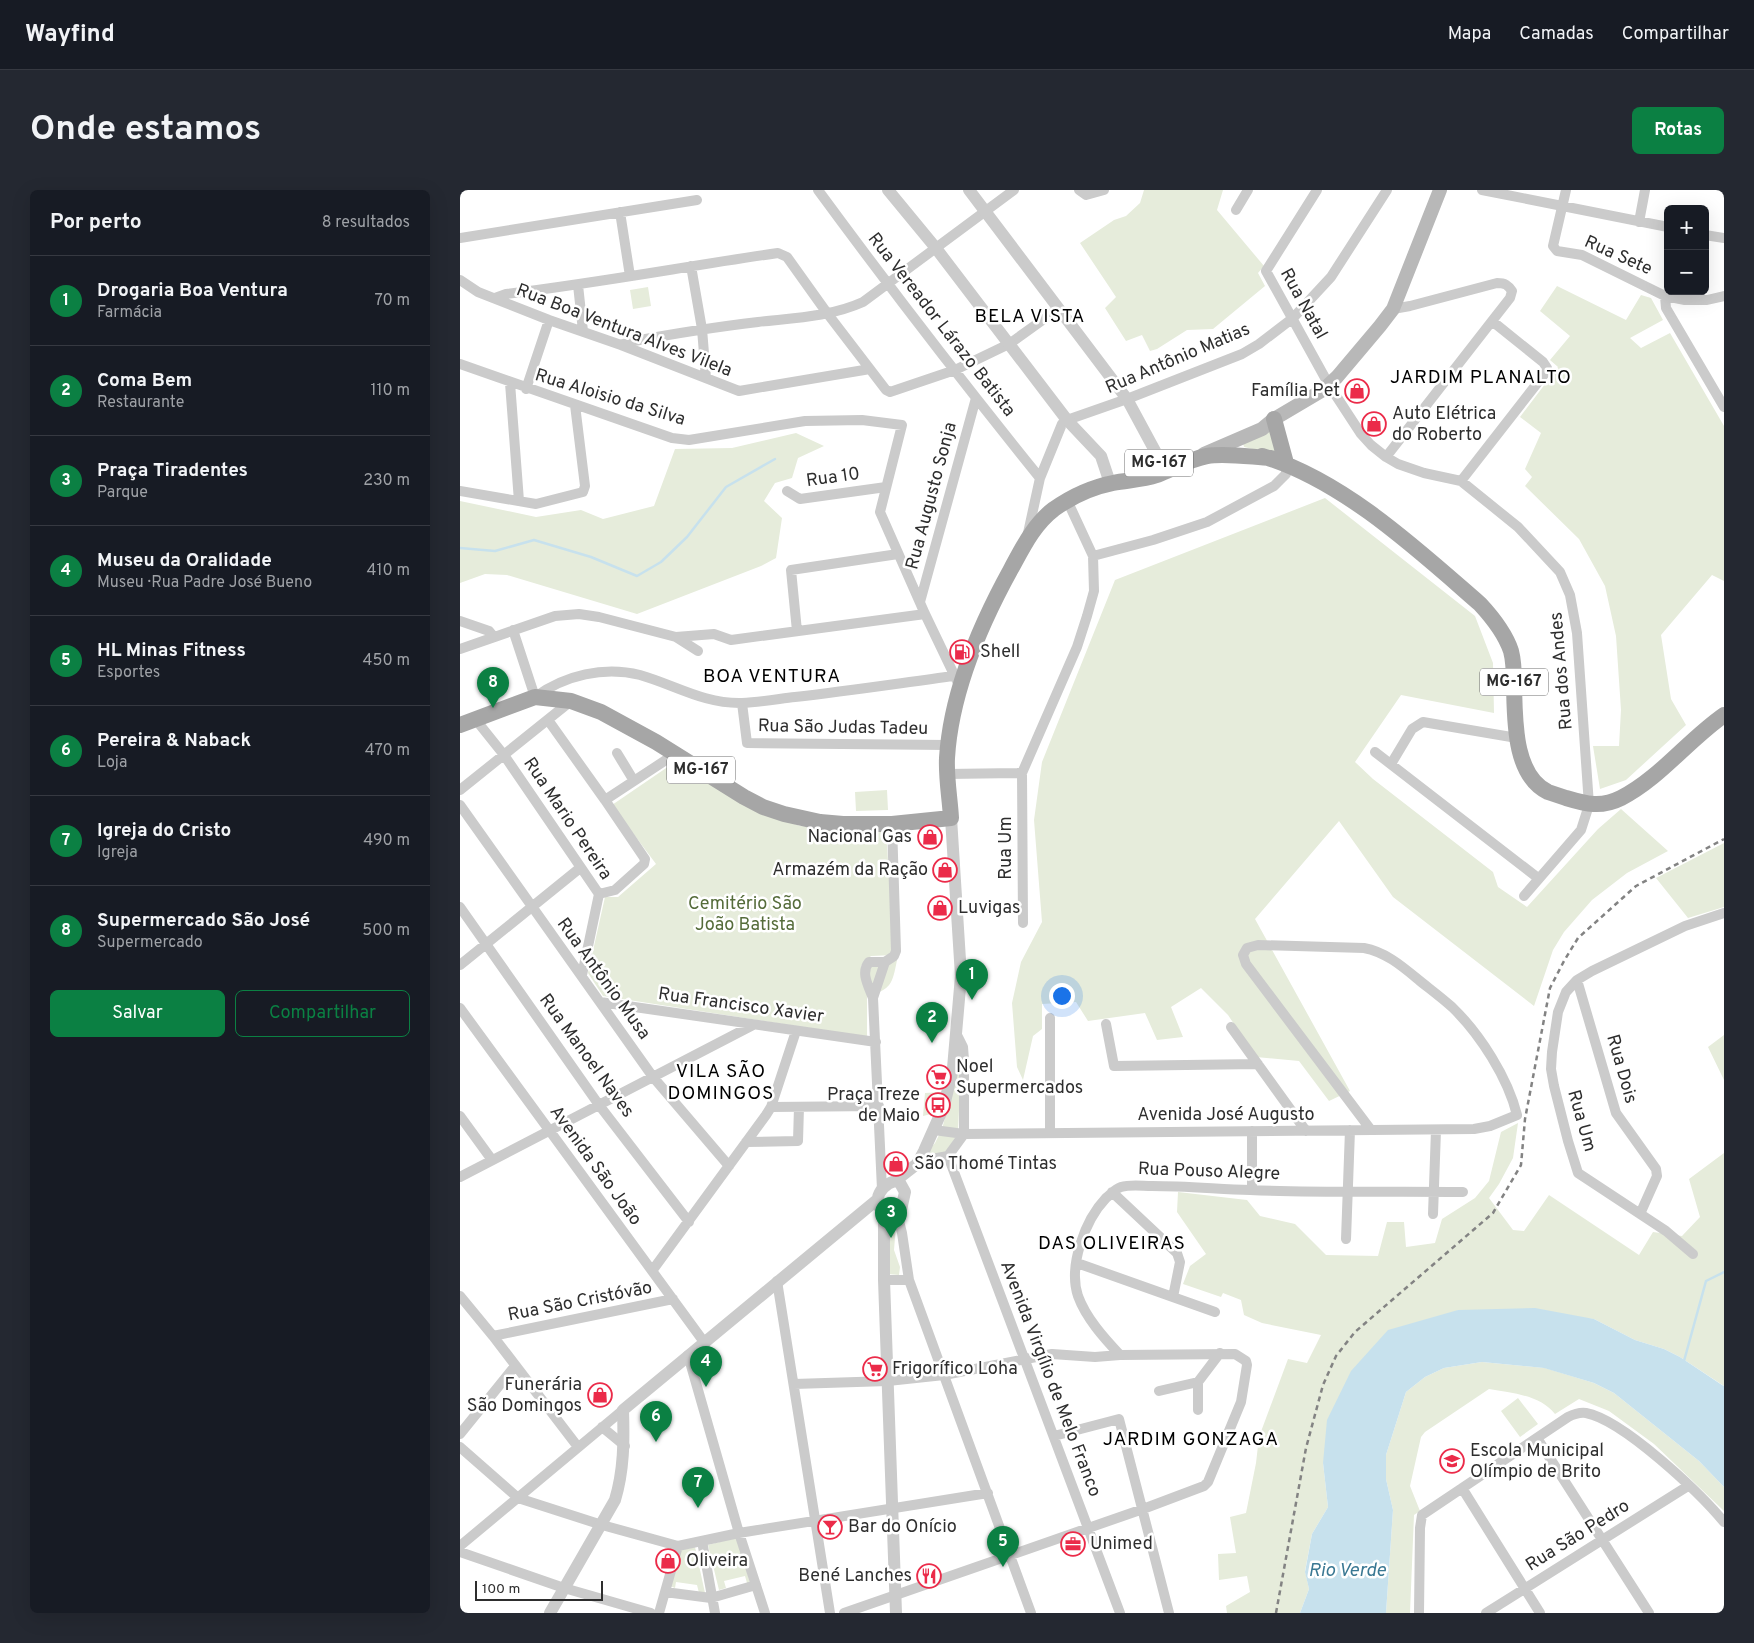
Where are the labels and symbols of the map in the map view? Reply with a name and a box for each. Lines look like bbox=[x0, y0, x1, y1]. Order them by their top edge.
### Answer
street label: Rua Vereador Lárazo Batista bbox=[862, 228, 1020, 422]
street label: Rua Sete bbox=[1580, 231, 1656, 281]
street label: Rua Natal bbox=[1274, 264, 1332, 344]
street label: Rua Boa Ventura Alves Vilela bbox=[513, 279, 735, 383]
district label: BELA VISTA bbox=[975, 305, 1086, 329]
street label: Rua Antônio Matias bbox=[1102, 318, 1254, 400]
street label: Rua Aloisio da Silva bbox=[532, 364, 688, 432]
district label: JARDIM PLANALTO bbox=[1390, 366, 1572, 390]
shop icon: Família Pet bbox=[1344, 378, 1370, 404]
place label: Família Pet bbox=[1251, 380, 1340, 403]
place label: Auto Elétrica do Roberto bbox=[1392, 403, 1496, 447]
shop icon: Auto Elétrica do Roberto bbox=[1361, 411, 1387, 437]
street label: Rua Augusto Sonja bbox=[901, 420, 963, 572]
road number: MG-167 bbox=[1125, 450, 1193, 476]
street label: Rua 10 bbox=[805, 463, 861, 493]
street label: Rua dos Andes bbox=[1545, 611, 1579, 731]
fuel station icon: Shell bbox=[949, 639, 975, 665]
place label: Shell bbox=[980, 641, 1020, 664]
district label: BOA VENTURA bbox=[703, 665, 841, 689]
pin: 8 bbox=[477, 667, 509, 708]
road number: MG-167 bbox=[1480, 668, 1548, 696]
street label: Rua São Judas Tadeu bbox=[758, 715, 928, 741]
street label: Rua Mario Pereira bbox=[517, 753, 617, 885]
road number: MG-167 bbox=[667, 756, 735, 784]
street label: Rua Um bbox=[995, 816, 1018, 880]
shop icon: Nacional Gas bbox=[917, 824, 943, 850]
place label: Nacional Gas bbox=[808, 826, 912, 849]
shop icon: Armazém da Ração bbox=[932, 857, 958, 883]
place label: Armazém da Ração bbox=[772, 859, 928, 882]
park label: Cemitério São João Batista bbox=[688, 893, 802, 937]
shop icon: Luvigas bbox=[927, 895, 953, 921]
place label: Luvigas bbox=[958, 897, 1020, 920]
street label: Rua Antônio Musa bbox=[551, 914, 655, 1044]
pin: 1 bbox=[956, 959, 988, 1000]
street label: Rua Francisco Xavier bbox=[657, 983, 825, 1029]
your location bbox=[1049, 983, 1075, 1009]
street label: Rua Manoel Naves bbox=[533, 990, 639, 1122]
pin: 2 bbox=[916, 1002, 948, 1043]
street label: Rua Dois bbox=[1600, 1032, 1642, 1106]
place label: Noel Supermercados bbox=[956, 1056, 1083, 1100]
district label: VILA SÃO DOMINGOS bbox=[667, 1059, 775, 1106]
supermarket icon: Noel Supermercados bbox=[926, 1064, 952, 1090]
place label: Praça Treze de Maio bbox=[827, 1084, 920, 1128]
street label: Rua Um bbox=[1561, 1087, 1601, 1155]
bus stop icon: Praça Treze de Maio bbox=[925, 1092, 951, 1118]
street label: Avenida São João bbox=[544, 1101, 646, 1231]
street label: Avenida José Augusto bbox=[1137, 1104, 1315, 1127]
shop icon: São Thomé Tintas bbox=[883, 1151, 909, 1177]
place label: São Thomé Tintas bbox=[914, 1153, 1057, 1176]
street label: Rua Pouso Alegre bbox=[1137, 1158, 1281, 1186]
pin: 3 bbox=[875, 1197, 907, 1238]
district label: DAS OLIVEIRAS bbox=[1038, 1232, 1186, 1256]
street label: Avenida Virgílio de Melo Franco bbox=[994, 1258, 1106, 1500]
street label: Rua São Cristóvão bbox=[506, 1277, 654, 1327]
pin: 4 bbox=[690, 1346, 722, 1387]
supermarket icon: Frigorífico Loha bbox=[862, 1356, 888, 1382]
place label: Frigorífico Loha bbox=[892, 1358, 1018, 1381]
place label: Funerária São Domingos bbox=[467, 1374, 582, 1418]
shop icon: Funerária São Domingos bbox=[587, 1382, 613, 1408]
pin: 6 bbox=[640, 1401, 672, 1442]
district label: JARDIM GONZAGA bbox=[1103, 1428, 1279, 1452]
place label: Escola Municipal Olímpio de Brito bbox=[1470, 1440, 1604, 1484]
school or university icon: Escola Municipal Olímpio de Brito bbox=[1439, 1448, 1465, 1474]
pin: 7 bbox=[682, 1467, 714, 1508]
street label: Rua São Pedro bbox=[1522, 1495, 1634, 1577]
bar icon: Bar do Onício bbox=[817, 1514, 843, 1540]
place label: Bar do Onício bbox=[848, 1516, 957, 1539]
pin: 5 bbox=[987, 1526, 1019, 1567]
office icon: Unimed bbox=[1060, 1531, 1086, 1557]
place label: Unimed bbox=[1090, 1533, 1153, 1556]
shop icon: Oliveira bbox=[655, 1548, 681, 1574]
place label: Oliveira bbox=[686, 1550, 748, 1573]
water label: Rio Verde bbox=[1308, 1559, 1386, 1583]
restaurant icon: Bené Lanches bbox=[916, 1563, 942, 1589]
place label: Bené Lanches bbox=[798, 1565, 912, 1588]
scale bar bbox=[475, 1578, 602, 1601]

